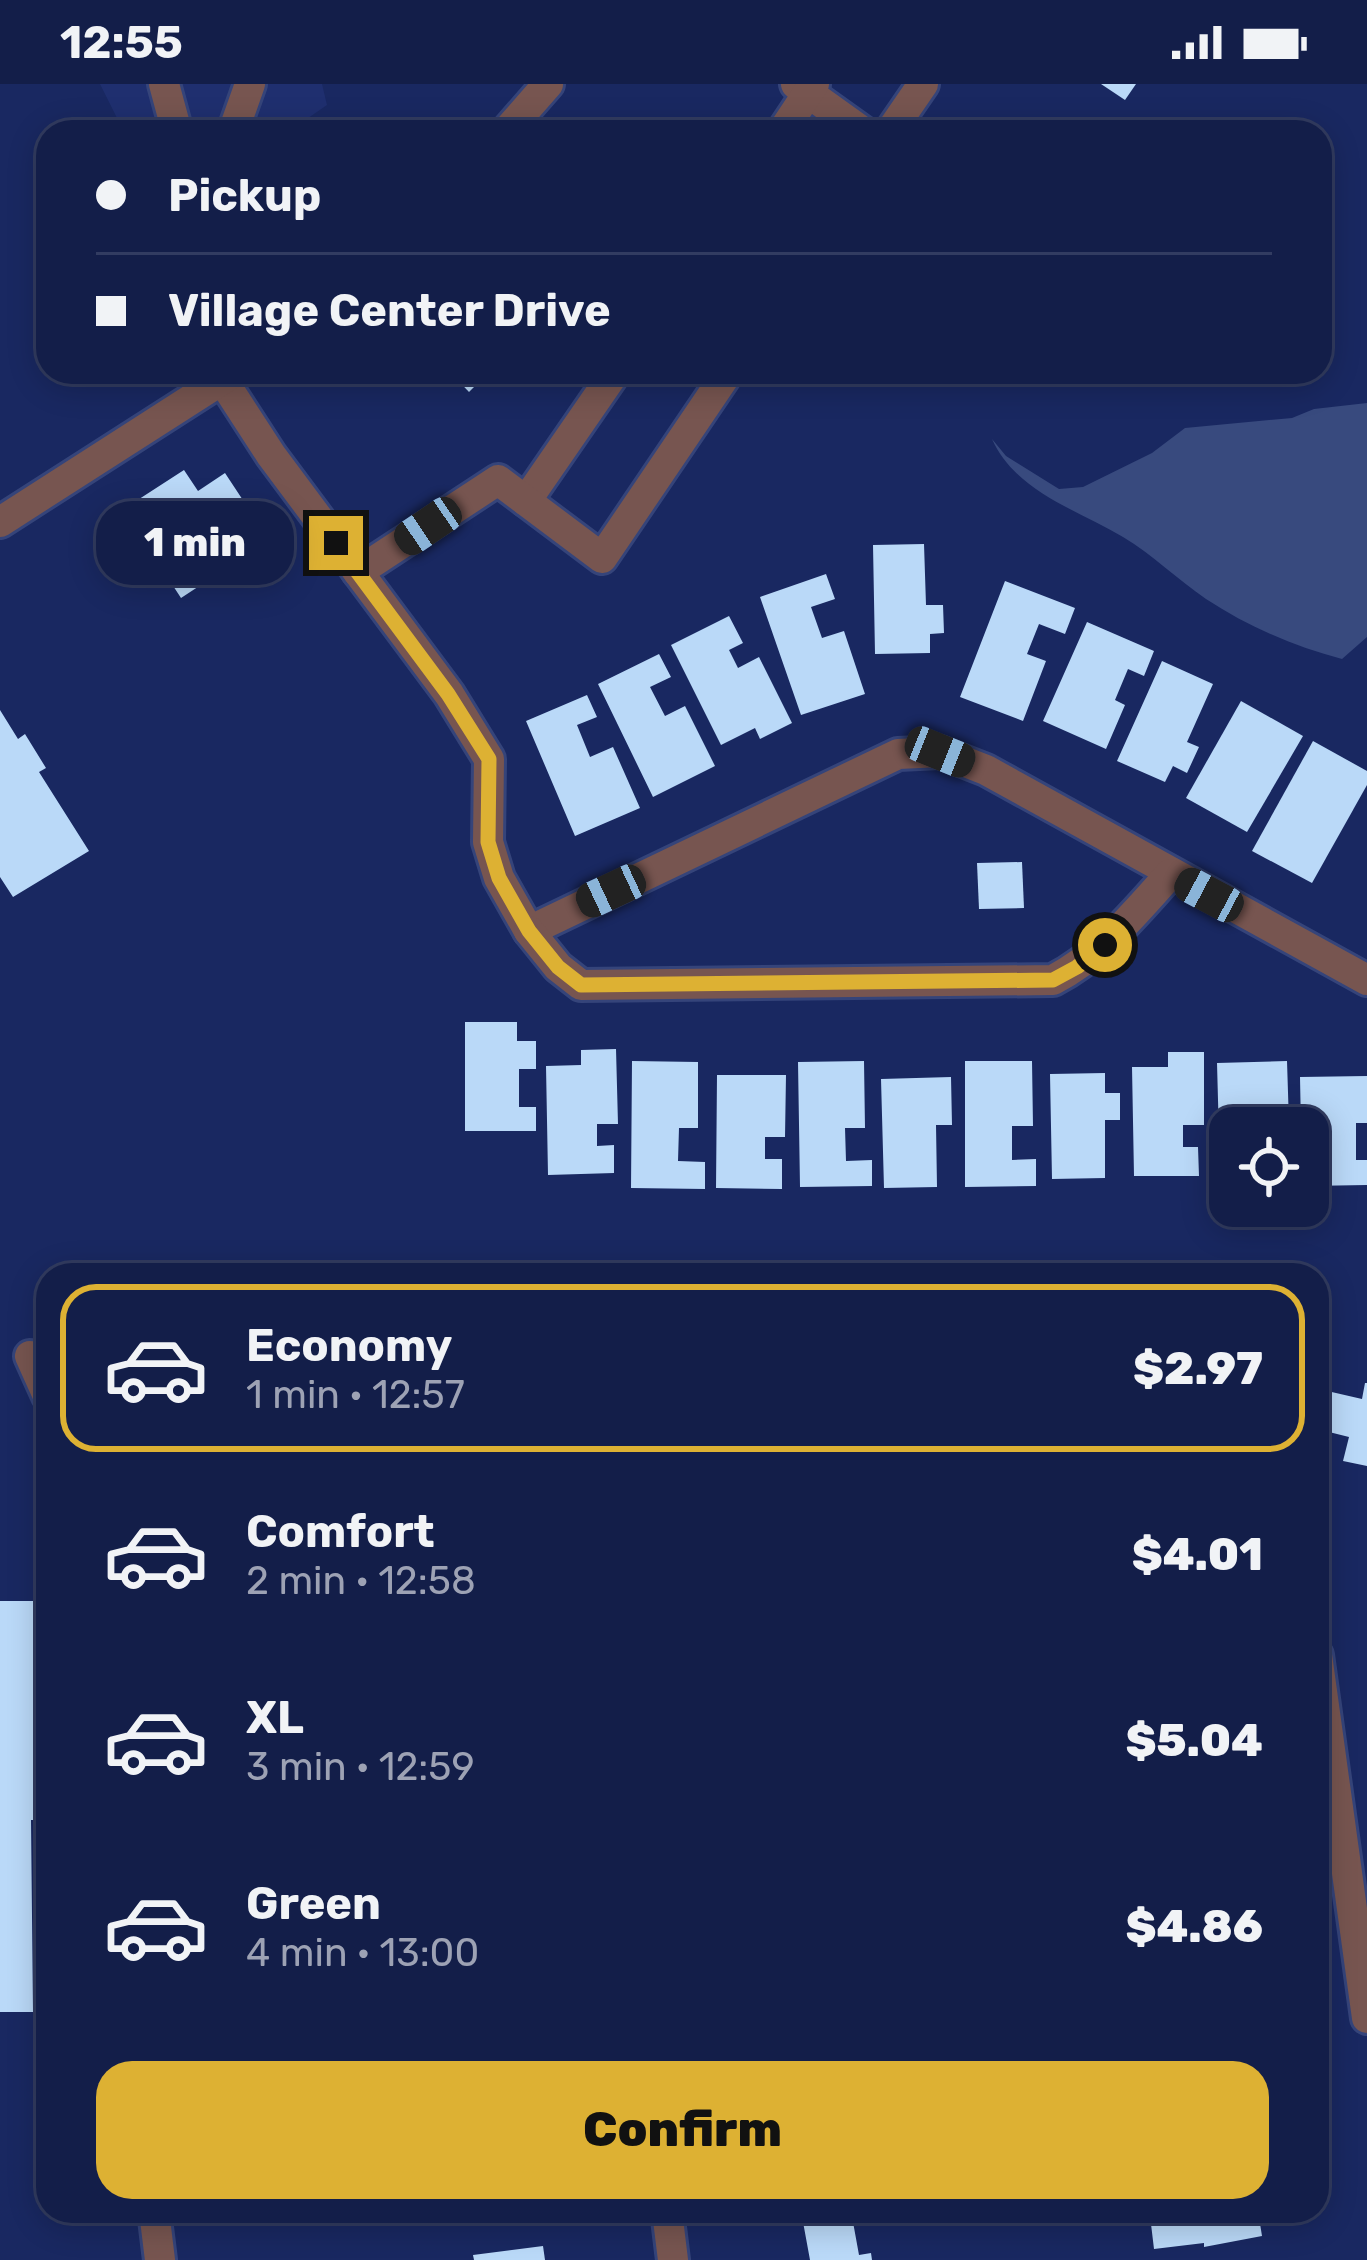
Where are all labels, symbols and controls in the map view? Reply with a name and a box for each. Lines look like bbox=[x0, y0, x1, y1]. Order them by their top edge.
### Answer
text: 12:55 bbox=[60, 16, 183, 69]
text: Pickup bbox=[168, 169, 321, 222]
text: Village Center Drive bbox=[168, 284, 611, 337]
car bbox=[388, 491, 468, 561]
callout: 1 min bbox=[96, 501, 294, 585]
route end bbox=[309, 516, 363, 570]
text: 1 min bbox=[144, 520, 246, 566]
car bbox=[900, 722, 980, 782]
car bbox=[571, 859, 651, 923]
car bbox=[1169, 862, 1249, 928]
route start bbox=[1078, 918, 1132, 972]
map controls bbox=[1209, 1107, 1329, 1227]
button: locate bbox=[1209, 1107, 1329, 1227]
icon: car bbox=[102, 1314, 210, 1422]
text: Economy bbox=[246, 1319, 452, 1372]
text: $2.97 bbox=[1133, 1342, 1263, 1395]
text: 1 min · 12:57 bbox=[246, 1372, 465, 1418]
icon: car bbox=[102, 1500, 210, 1608]
text: Comfort bbox=[246, 1505, 435, 1558]
text: $4.01 bbox=[1132, 1528, 1263, 1581]
text: 2 min · 12:58 bbox=[246, 1558, 476, 1604]
icon: car bbox=[102, 1686, 210, 1794]
text: XL bbox=[246, 1691, 304, 1744]
text: $5.04 bbox=[1125, 1714, 1263, 1767]
text: 3 min · 12:59 bbox=[246, 1744, 475, 1790]
icon: car bbox=[102, 1872, 210, 1980]
text: Green bbox=[246, 1877, 381, 1930]
text: $4.86 bbox=[1126, 1900, 1263, 1953]
text: 4 min · 13:00 bbox=[246, 1930, 479, 1976]
button: Confirm bbox=[96, 2061, 1269, 2199]

